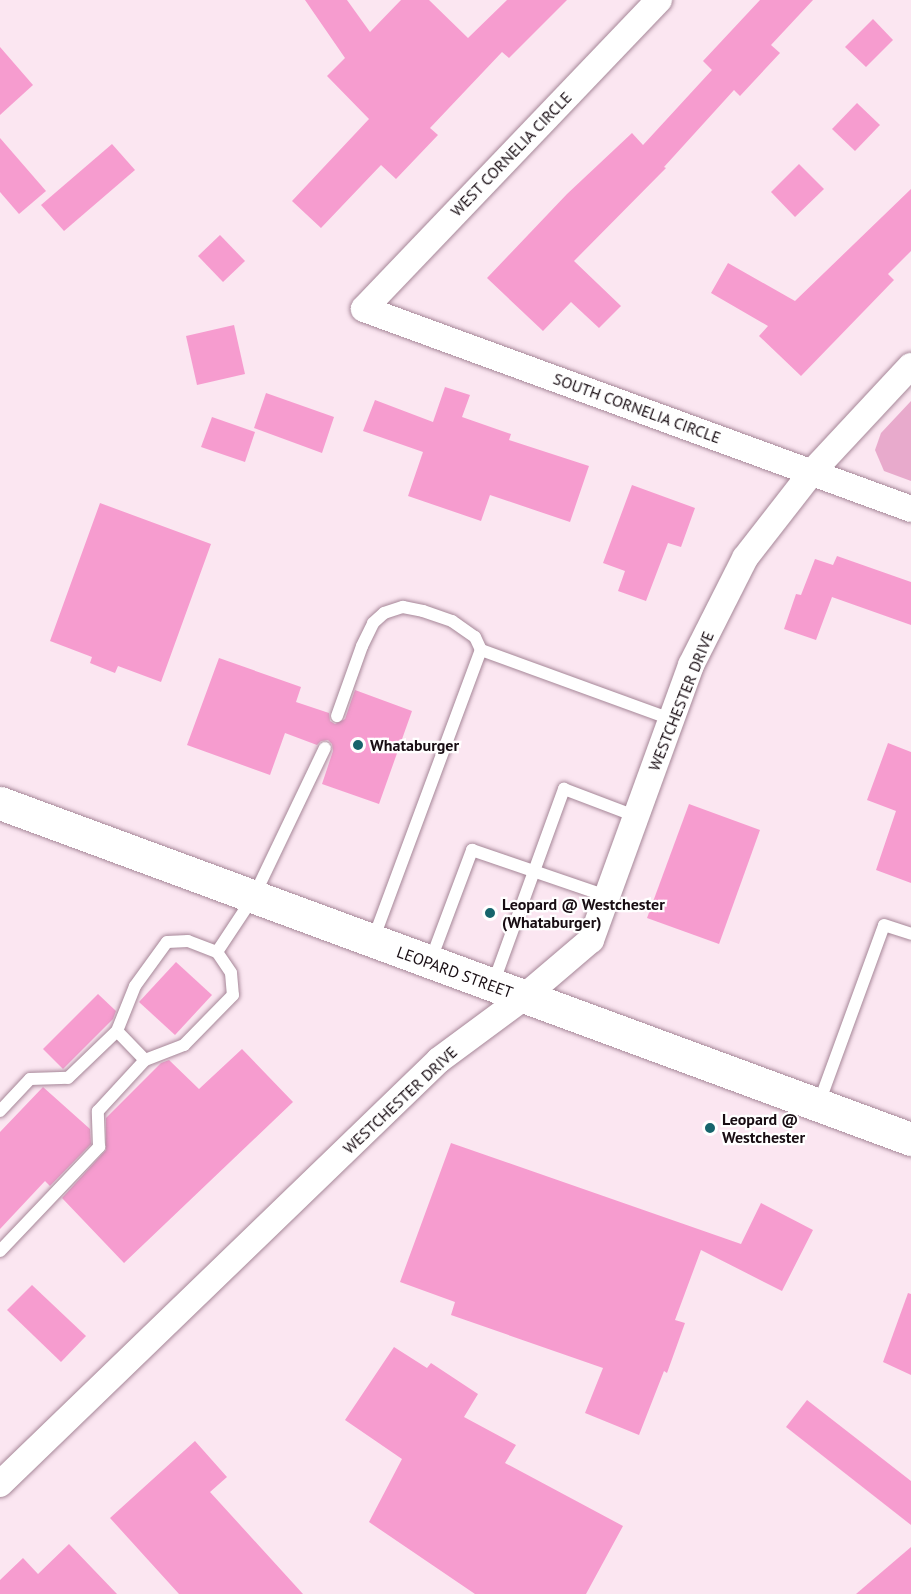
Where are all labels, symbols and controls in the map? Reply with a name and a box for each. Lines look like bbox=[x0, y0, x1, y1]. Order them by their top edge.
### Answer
street label: WEST CORNELIA CIRCLE bbox=[446, 87, 576, 221]
street label: SOUTH CORNELIA CIRCLE bbox=[550, 369, 724, 447]
street label: WESTCHESTER DRIVE bbox=[644, 628, 718, 774]
place label: Whataburger bbox=[370, 735, 459, 755]
marker: Whataburger bbox=[351, 738, 365, 752]
place label: Leopard @ Westchester (Whataburger) bbox=[502, 894, 665, 932]
marker: Leopard @ Westchester (Whataburger) bbox=[483, 906, 497, 920]
street label: LEOPARD STREET bbox=[394, 942, 516, 1002]
street label: WESTCHESTER DRIVE bbox=[339, 1042, 461, 1158]
place label: Leopard @ Westchester bbox=[722, 1109, 805, 1147]
marker: Leopard @ Westchester bbox=[703, 1121, 717, 1135]

